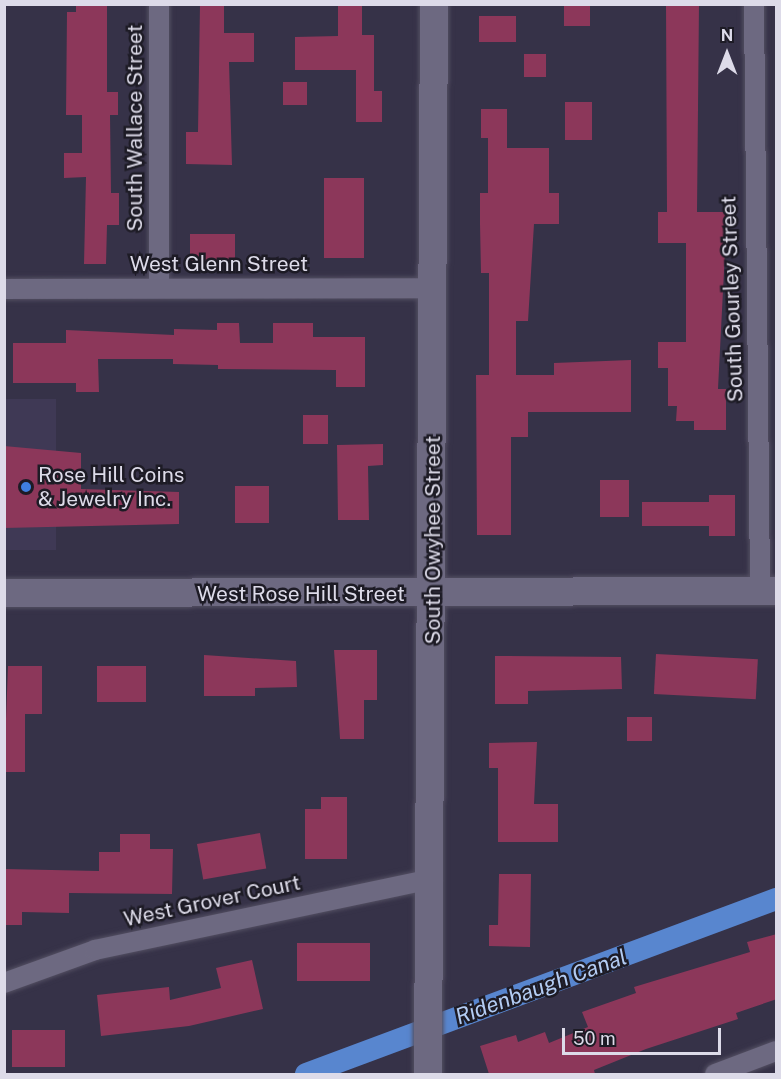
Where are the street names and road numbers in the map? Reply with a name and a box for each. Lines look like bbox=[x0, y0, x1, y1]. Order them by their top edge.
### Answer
street label: South Wallace Street bbox=[122, 24, 148, 232]
street label: South Gourley Street bbox=[716, 195, 748, 403]
street label: West Glenn Street bbox=[130, 251, 308, 277]
street label: South Owyhee Street bbox=[420, 435, 446, 645]
street label: West Rose Hill Street bbox=[197, 581, 405, 607]
street label: West Grover Court bbox=[121, 870, 303, 932]

